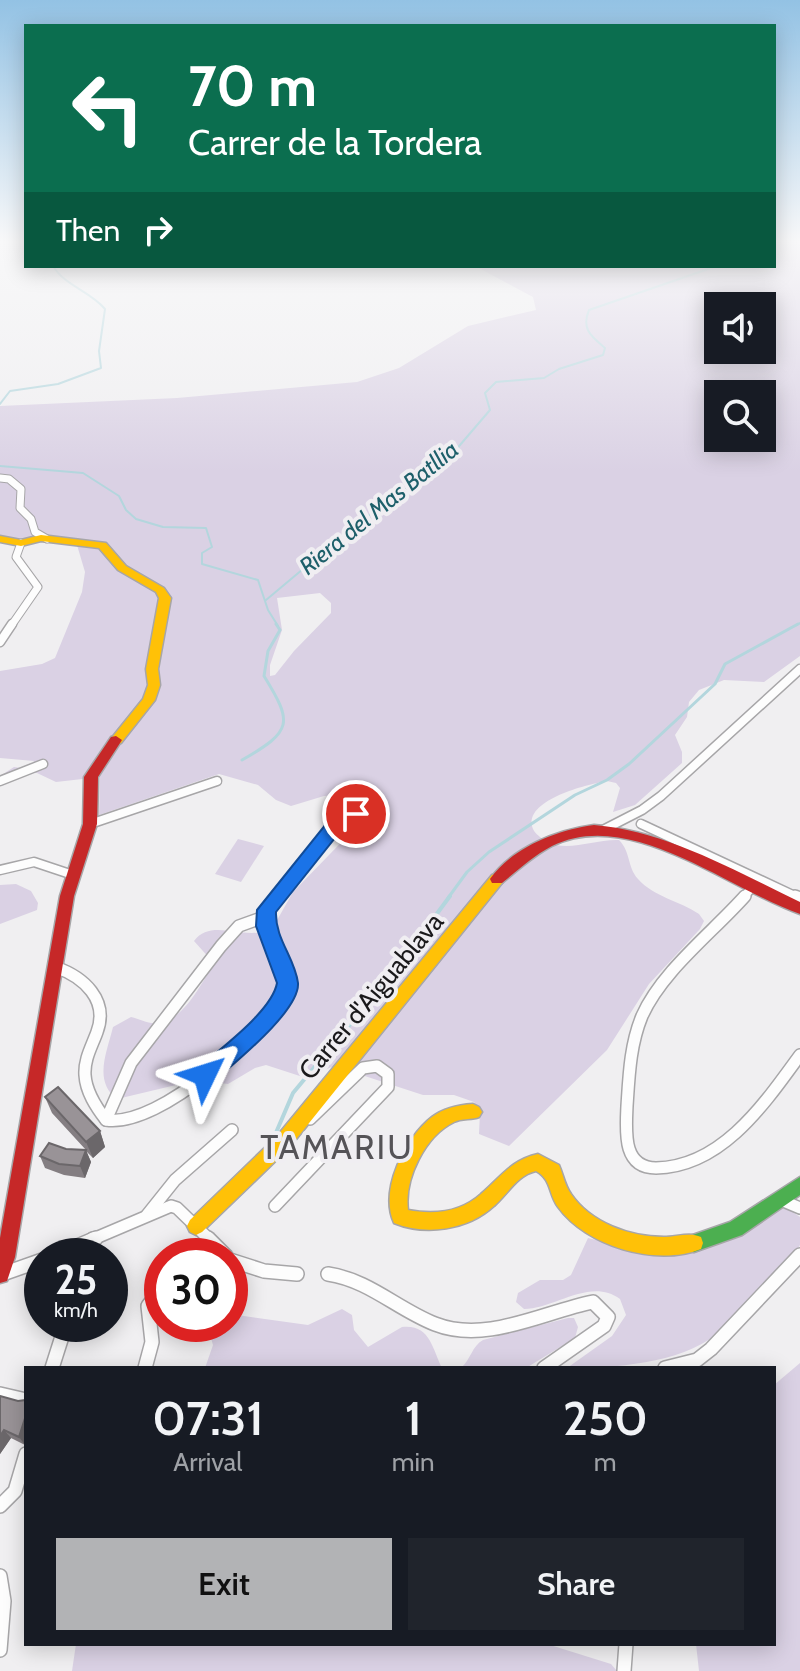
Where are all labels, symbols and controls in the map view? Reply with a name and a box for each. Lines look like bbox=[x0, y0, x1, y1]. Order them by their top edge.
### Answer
text: 70 m bbox=[188, 52, 317, 120]
icon: left bbox=[56, 56, 160, 160]
text: Carrer de la Tordera bbox=[188, 120, 482, 164]
icon: right bbox=[136, 208, 180, 252]
text: Then bbox=[56, 212, 120, 249]
map controls bbox=[704, 292, 776, 452]
button: sound bbox=[704, 292, 776, 364]
button: search bbox=[704, 380, 776, 452]
water label: Riera del Mas Batllia bbox=[293, 434, 464, 581]
pin bbox=[322, 780, 390, 848]
icon: arrive bbox=[334, 792, 378, 836]
street label: Carrer d'Aiguablava bbox=[292, 906, 450, 1086]
position arrow bbox=[163, 1033, 247, 1117]
district label: TAMARIU bbox=[260, 1126, 414, 1168]
speed limit sign: 30 bbox=[144, 1238, 248, 1342]
text: 25 bbox=[55, 1255, 97, 1304]
text: km/h bbox=[54, 1298, 98, 1322]
text: 07:31 bbox=[152, 1389, 263, 1447]
text: 1 bbox=[405, 1389, 422, 1447]
text: 250 bbox=[563, 1389, 648, 1447]
text: Arrival bbox=[173, 1446, 242, 1478]
text: min bbox=[392, 1446, 435, 1478]
text: m bbox=[594, 1446, 617, 1478]
button: Exit bbox=[56, 1538, 392, 1630]
button: Share bbox=[408, 1538, 744, 1630]

